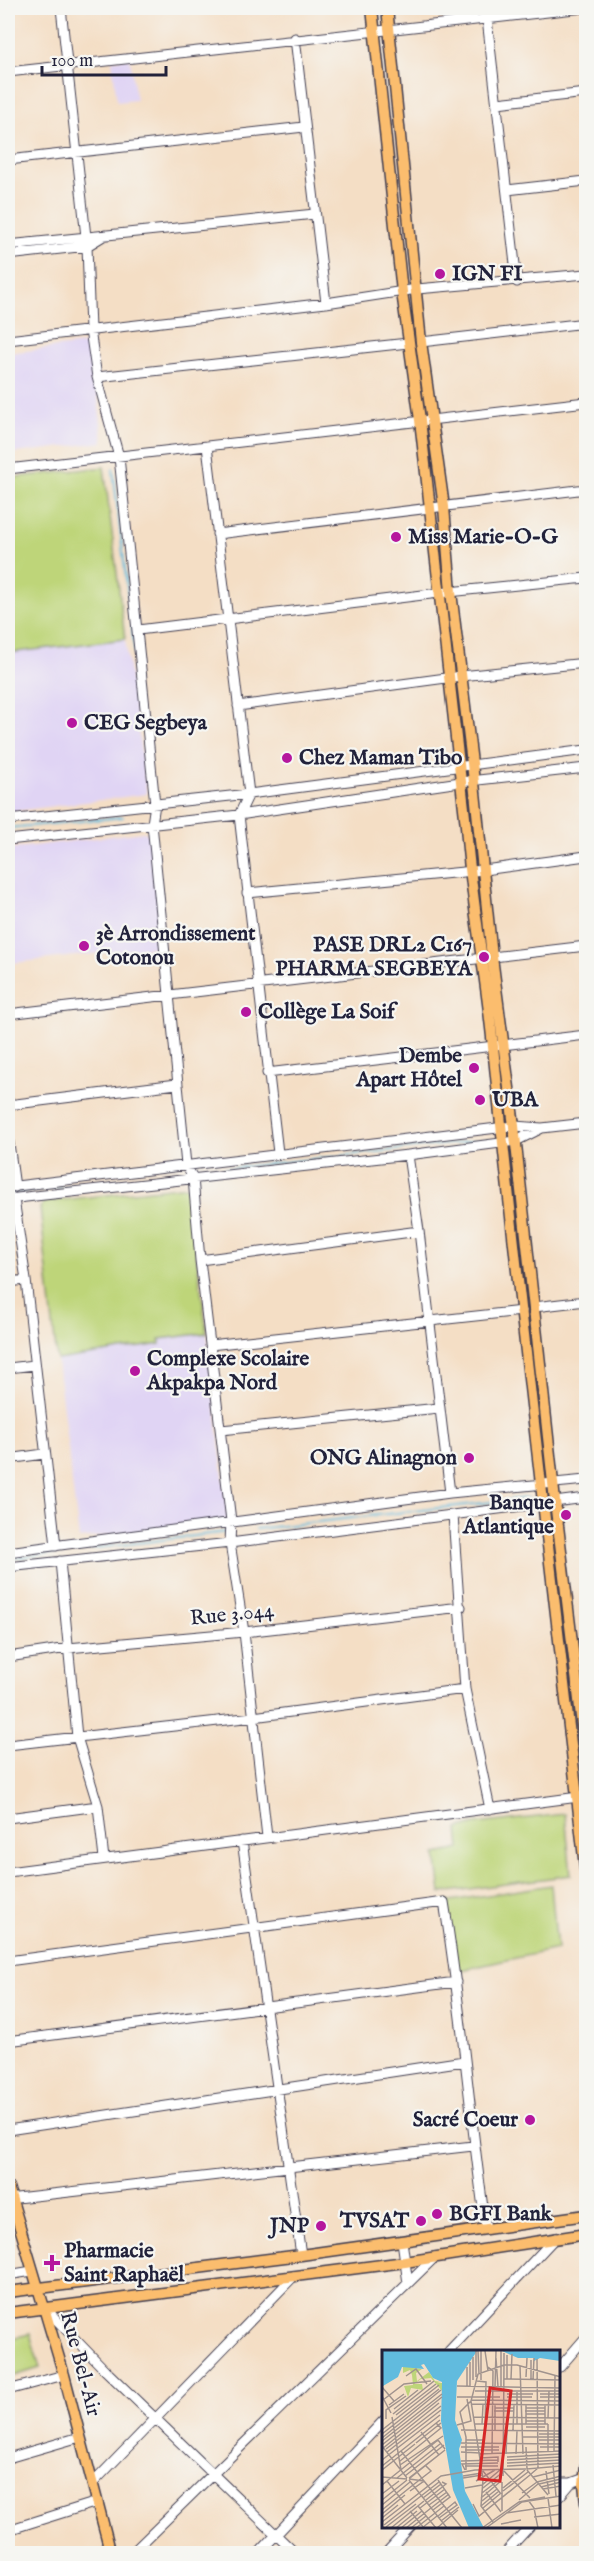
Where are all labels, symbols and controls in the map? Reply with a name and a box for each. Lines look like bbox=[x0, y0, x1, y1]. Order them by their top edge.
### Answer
scale bar bbox=[42, 39, 166, 77]
text: 100 m bbox=[51, 50, 93, 73]
place label: IGN FI bbox=[452, 261, 522, 288]
marker: IGN FI bbox=[433, 267, 447, 281]
place label: Miss Marie-O-G bbox=[408, 524, 558, 551]
marker: Miss Marie-O-G bbox=[389, 530, 403, 544]
place label: CEG Segbeya bbox=[84, 710, 208, 737]
marker: CEG Segbeya bbox=[65, 716, 79, 730]
place label: Chez Maman Tibo bbox=[299, 745, 463, 772]
marker: Chez Maman Tibo bbox=[280, 751, 294, 765]
place label: 3è Arrondissement Cotonou bbox=[96, 921, 256, 972]
place label: PASE DRL2 C167 PHARMA SEGBEYA bbox=[275, 932, 474, 983]
marker: 3è Arrondissement Cotonou bbox=[77, 939, 91, 953]
marker: PASE DRL2 C167 PHARMA SEGBEYA bbox=[477, 950, 491, 964]
place label: Collège La Soif bbox=[258, 999, 398, 1026]
marker: Collège La Soif bbox=[239, 1005, 253, 1019]
place label: Dembe Apart Hôtel bbox=[355, 1043, 463, 1094]
marker: Dembe Apart Hôtel bbox=[467, 1061, 481, 1075]
place label: UBA bbox=[491, 1087, 540, 1114]
marker: UBA bbox=[473, 1093, 487, 1107]
place label: Complexe Scolaire Akpakpa Nord bbox=[146, 1346, 310, 1397]
marker: Complexe Scolaire Akpakpa Nord bbox=[128, 1364, 142, 1378]
place label: ONG Alinagnon bbox=[310, 1445, 457, 1472]
marker: ONG Alinagnon bbox=[462, 1451, 476, 1465]
place label: Banque Atlantique bbox=[462, 1490, 554, 1541]
marker: Banque Atlantique bbox=[559, 1508, 573, 1522]
street label: Rue 3.044 bbox=[189, 1597, 276, 1633]
place label: Sacré Coeur bbox=[413, 2107, 518, 2134]
marker: Sacré Coeur bbox=[523, 2113, 537, 2127]
place label: BGFI Bank bbox=[449, 2201, 553, 2228]
marker: BGFI Bank bbox=[430, 2207, 444, 2221]
place label: TVSAT bbox=[339, 2208, 410, 2235]
place label: JNP bbox=[267, 2213, 310, 2240]
marker: TVSAT bbox=[414, 2214, 428, 2228]
marker: JNP bbox=[314, 2219, 328, 2233]
place label: Pharmacie Saint Raphaël bbox=[64, 2238, 185, 2289]
marker: Pharmacie Saint Raphaël bbox=[45, 2256, 59, 2270]
street label: Rue Bel-Air bbox=[53, 2309, 107, 2420]
inset map bbox=[382, 2350, 561, 2528]

